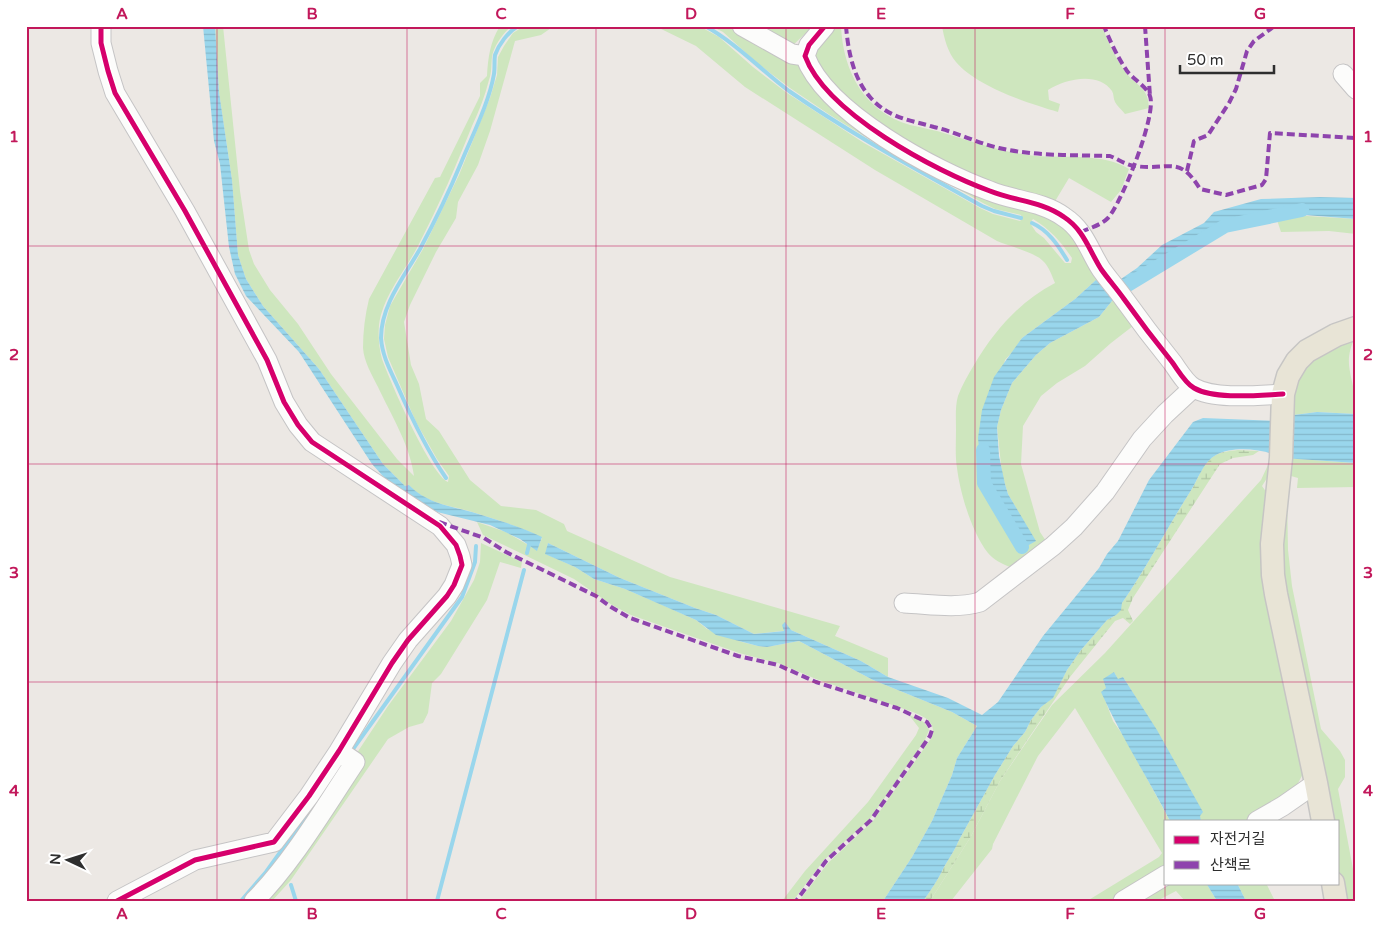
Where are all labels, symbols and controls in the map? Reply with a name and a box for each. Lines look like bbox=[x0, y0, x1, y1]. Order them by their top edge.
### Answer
text: A bbox=[116, 4, 128, 24]
text: B bbox=[306, 4, 318, 24]
text: C bbox=[495, 4, 507, 24]
text: D bbox=[685, 4, 697, 24]
text: E bbox=[876, 4, 886, 24]
text: F bbox=[1065, 4, 1075, 24]
text: G bbox=[1254, 4, 1266, 24]
scale bar bbox=[1180, 42, 1273, 74]
text: 50 m bbox=[1187, 51, 1224, 69]
text: 1 bbox=[9, 127, 19, 147]
text: 1 bbox=[1363, 127, 1373, 147]
text: 2 bbox=[9, 345, 19, 365]
text: 2 bbox=[1363, 345, 1373, 365]
text: 3 bbox=[9, 563, 19, 583]
text: 3 bbox=[1363, 563, 1373, 583]
text: 4 bbox=[9, 781, 19, 801]
text: 4 bbox=[1363, 781, 1373, 801]
legend bbox=[1164, 820, 1340, 884]
text: 자전거길 bbox=[1210, 830, 1265, 848]
north arrow bbox=[42, 834, 92, 884]
text: N bbox=[47, 853, 64, 865]
text: 산책로 bbox=[1210, 856, 1251, 874]
text: A bbox=[116, 904, 128, 924]
text: B bbox=[306, 904, 318, 924]
text: C bbox=[495, 904, 507, 924]
text: D bbox=[685, 904, 697, 924]
text: E bbox=[876, 904, 886, 924]
text: F bbox=[1065, 904, 1075, 924]
text: G bbox=[1254, 904, 1266, 924]

